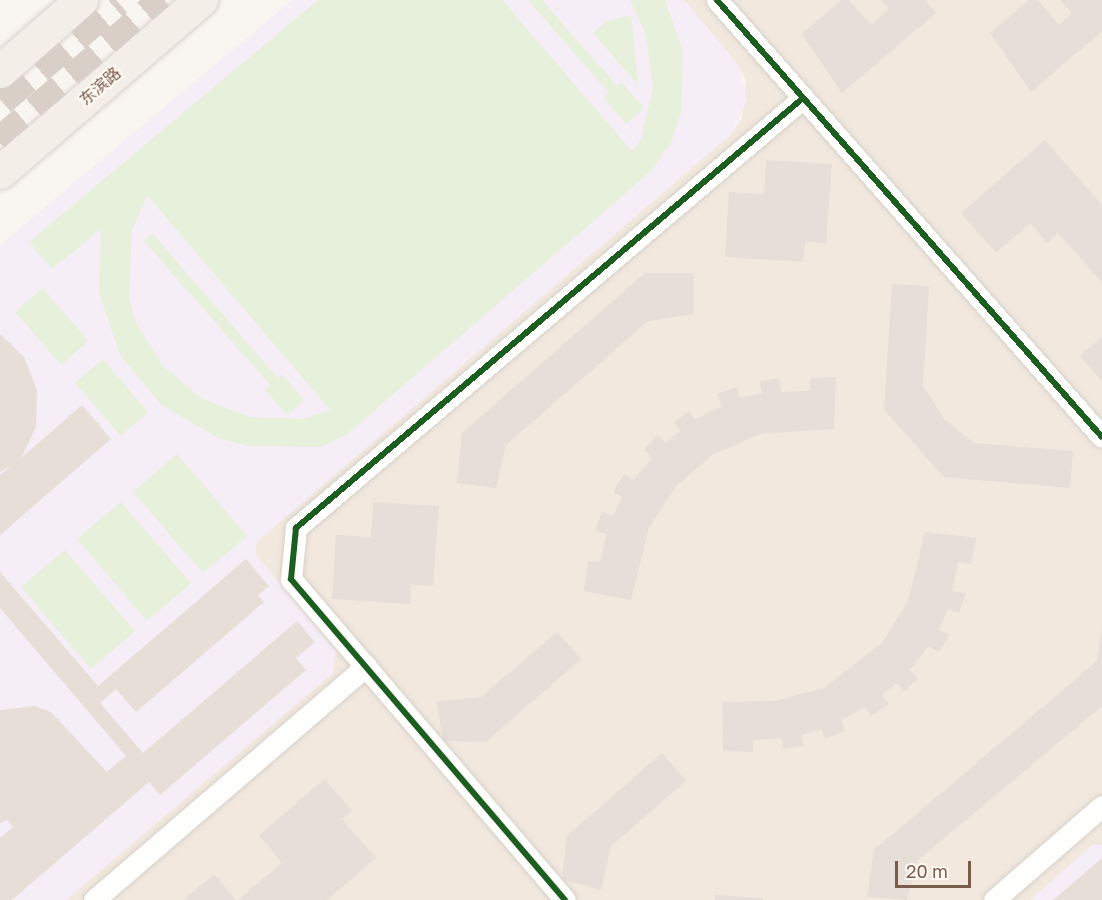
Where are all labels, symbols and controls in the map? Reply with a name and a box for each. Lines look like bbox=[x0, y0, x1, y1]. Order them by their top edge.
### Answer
street label: 东滨路 bbox=[76, 63, 124, 109]
scale bar bbox=[898, 849, 974, 887]
text: 20 m bbox=[906, 860, 948, 882]

